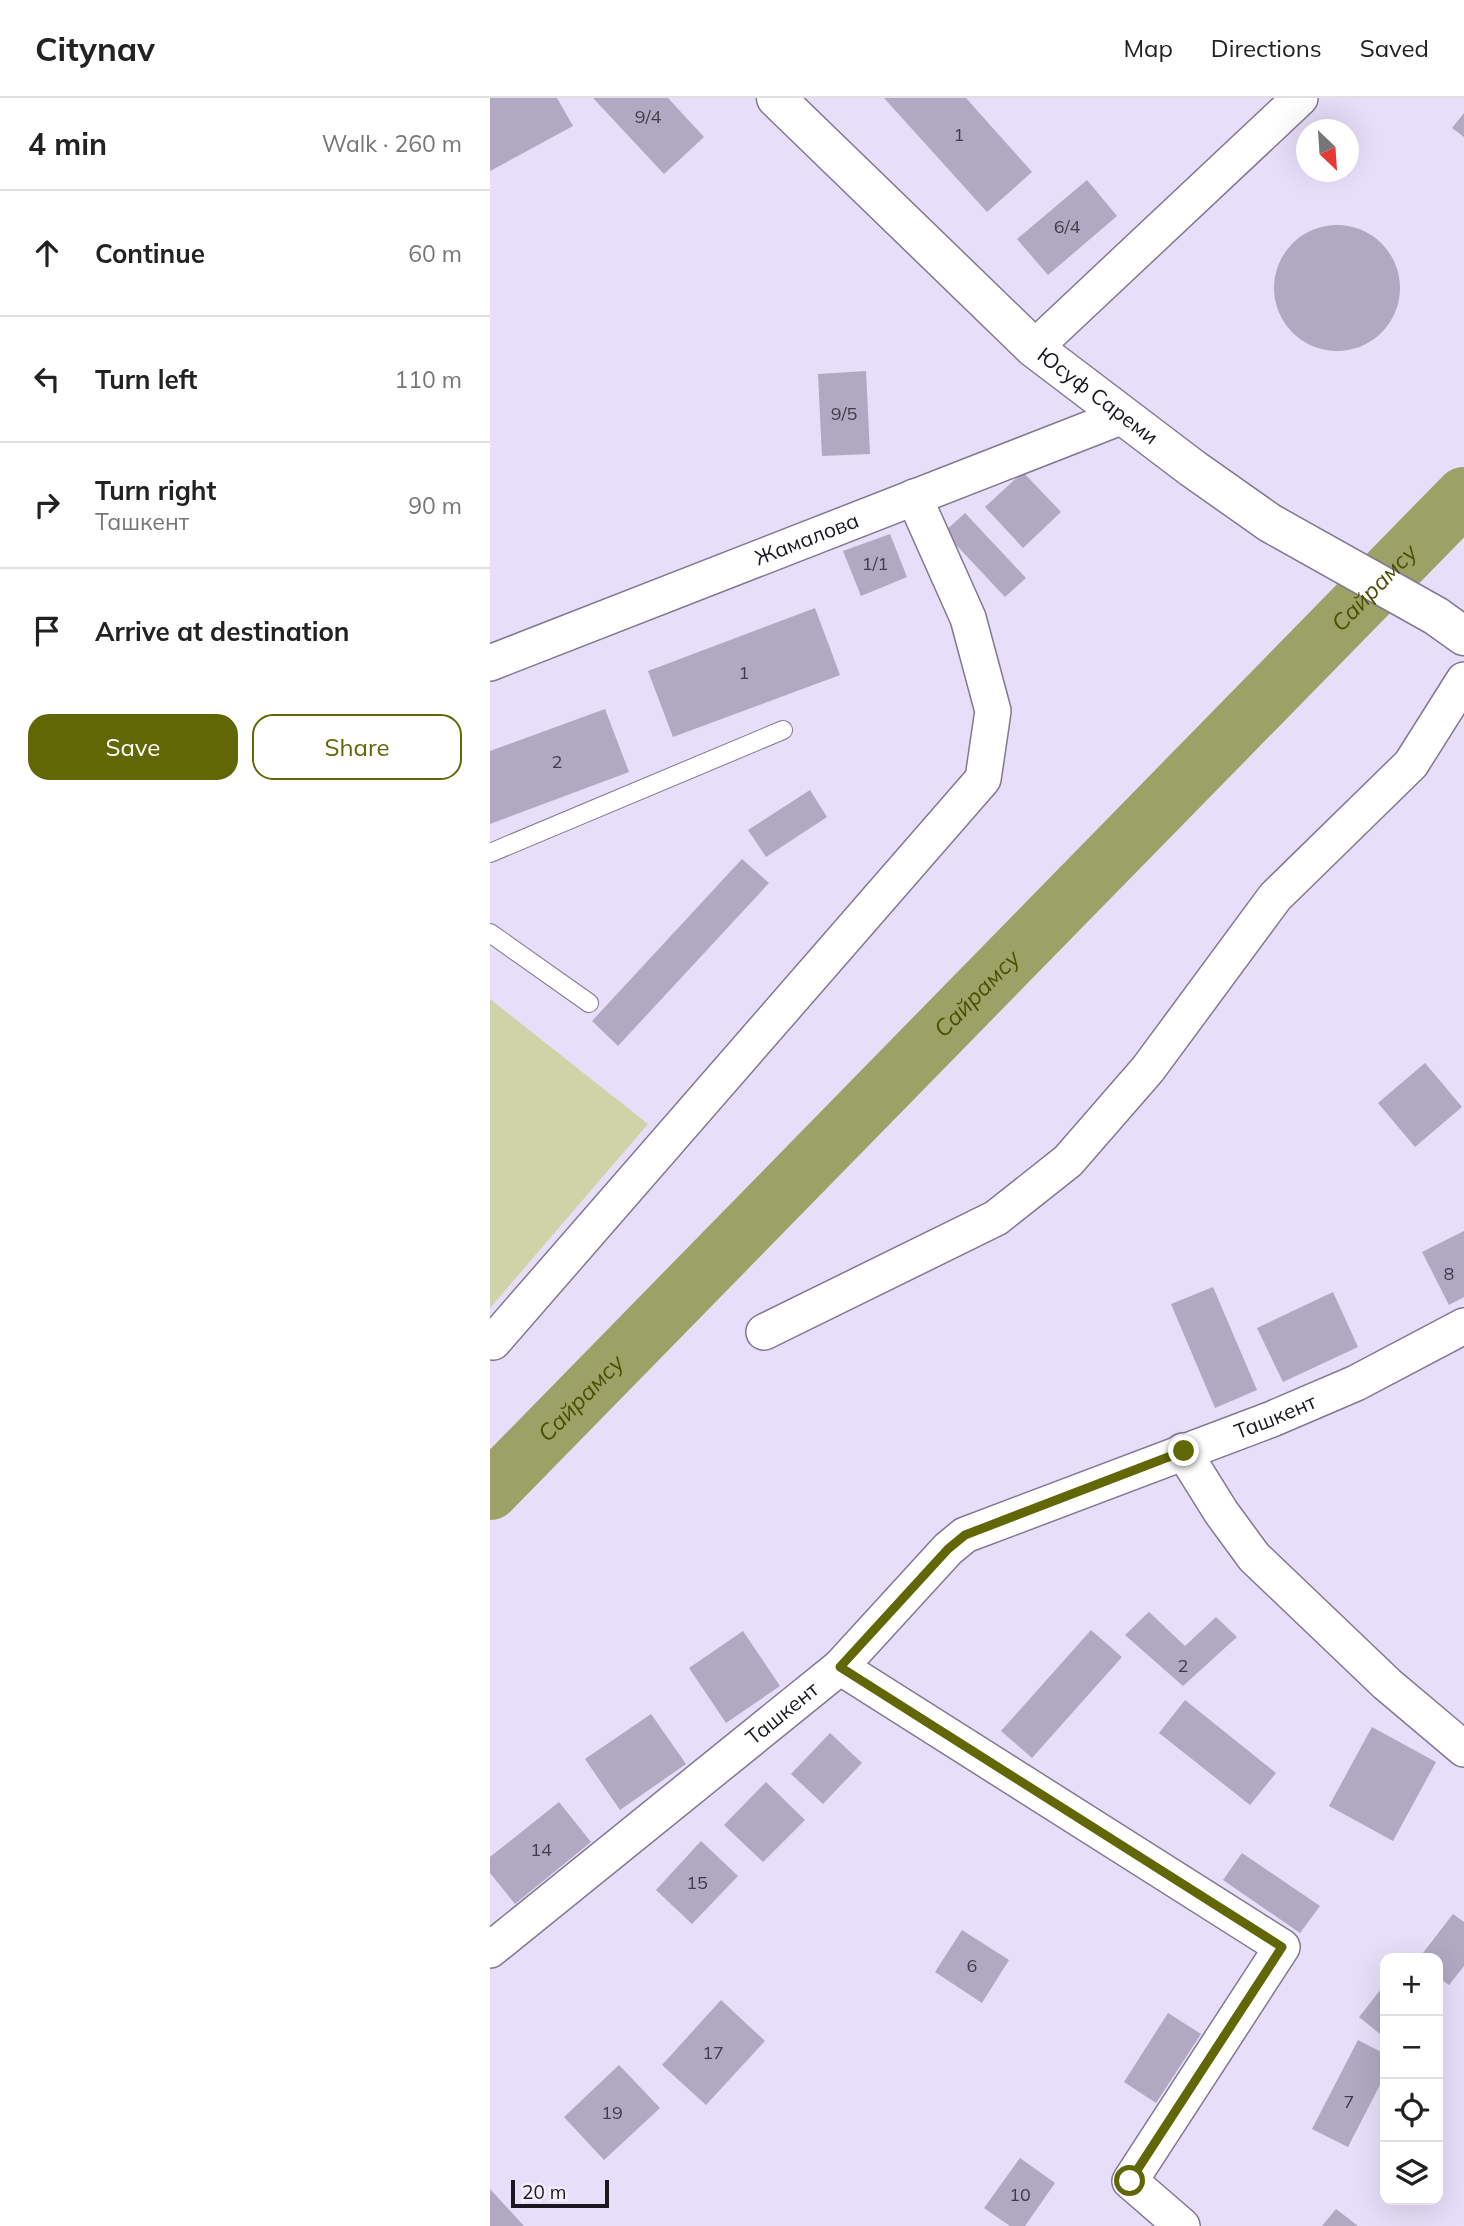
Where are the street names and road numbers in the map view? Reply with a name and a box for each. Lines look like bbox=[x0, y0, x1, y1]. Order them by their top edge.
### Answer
street label: Юсуф Сареми bbox=[1033, 341, 1164, 450]
street label: Жамалова bbox=[751, 506, 862, 571]
street label: Ташкент bbox=[1230, 1388, 1320, 1444]
street label: Ташкент bbox=[740, 1675, 824, 1750]

